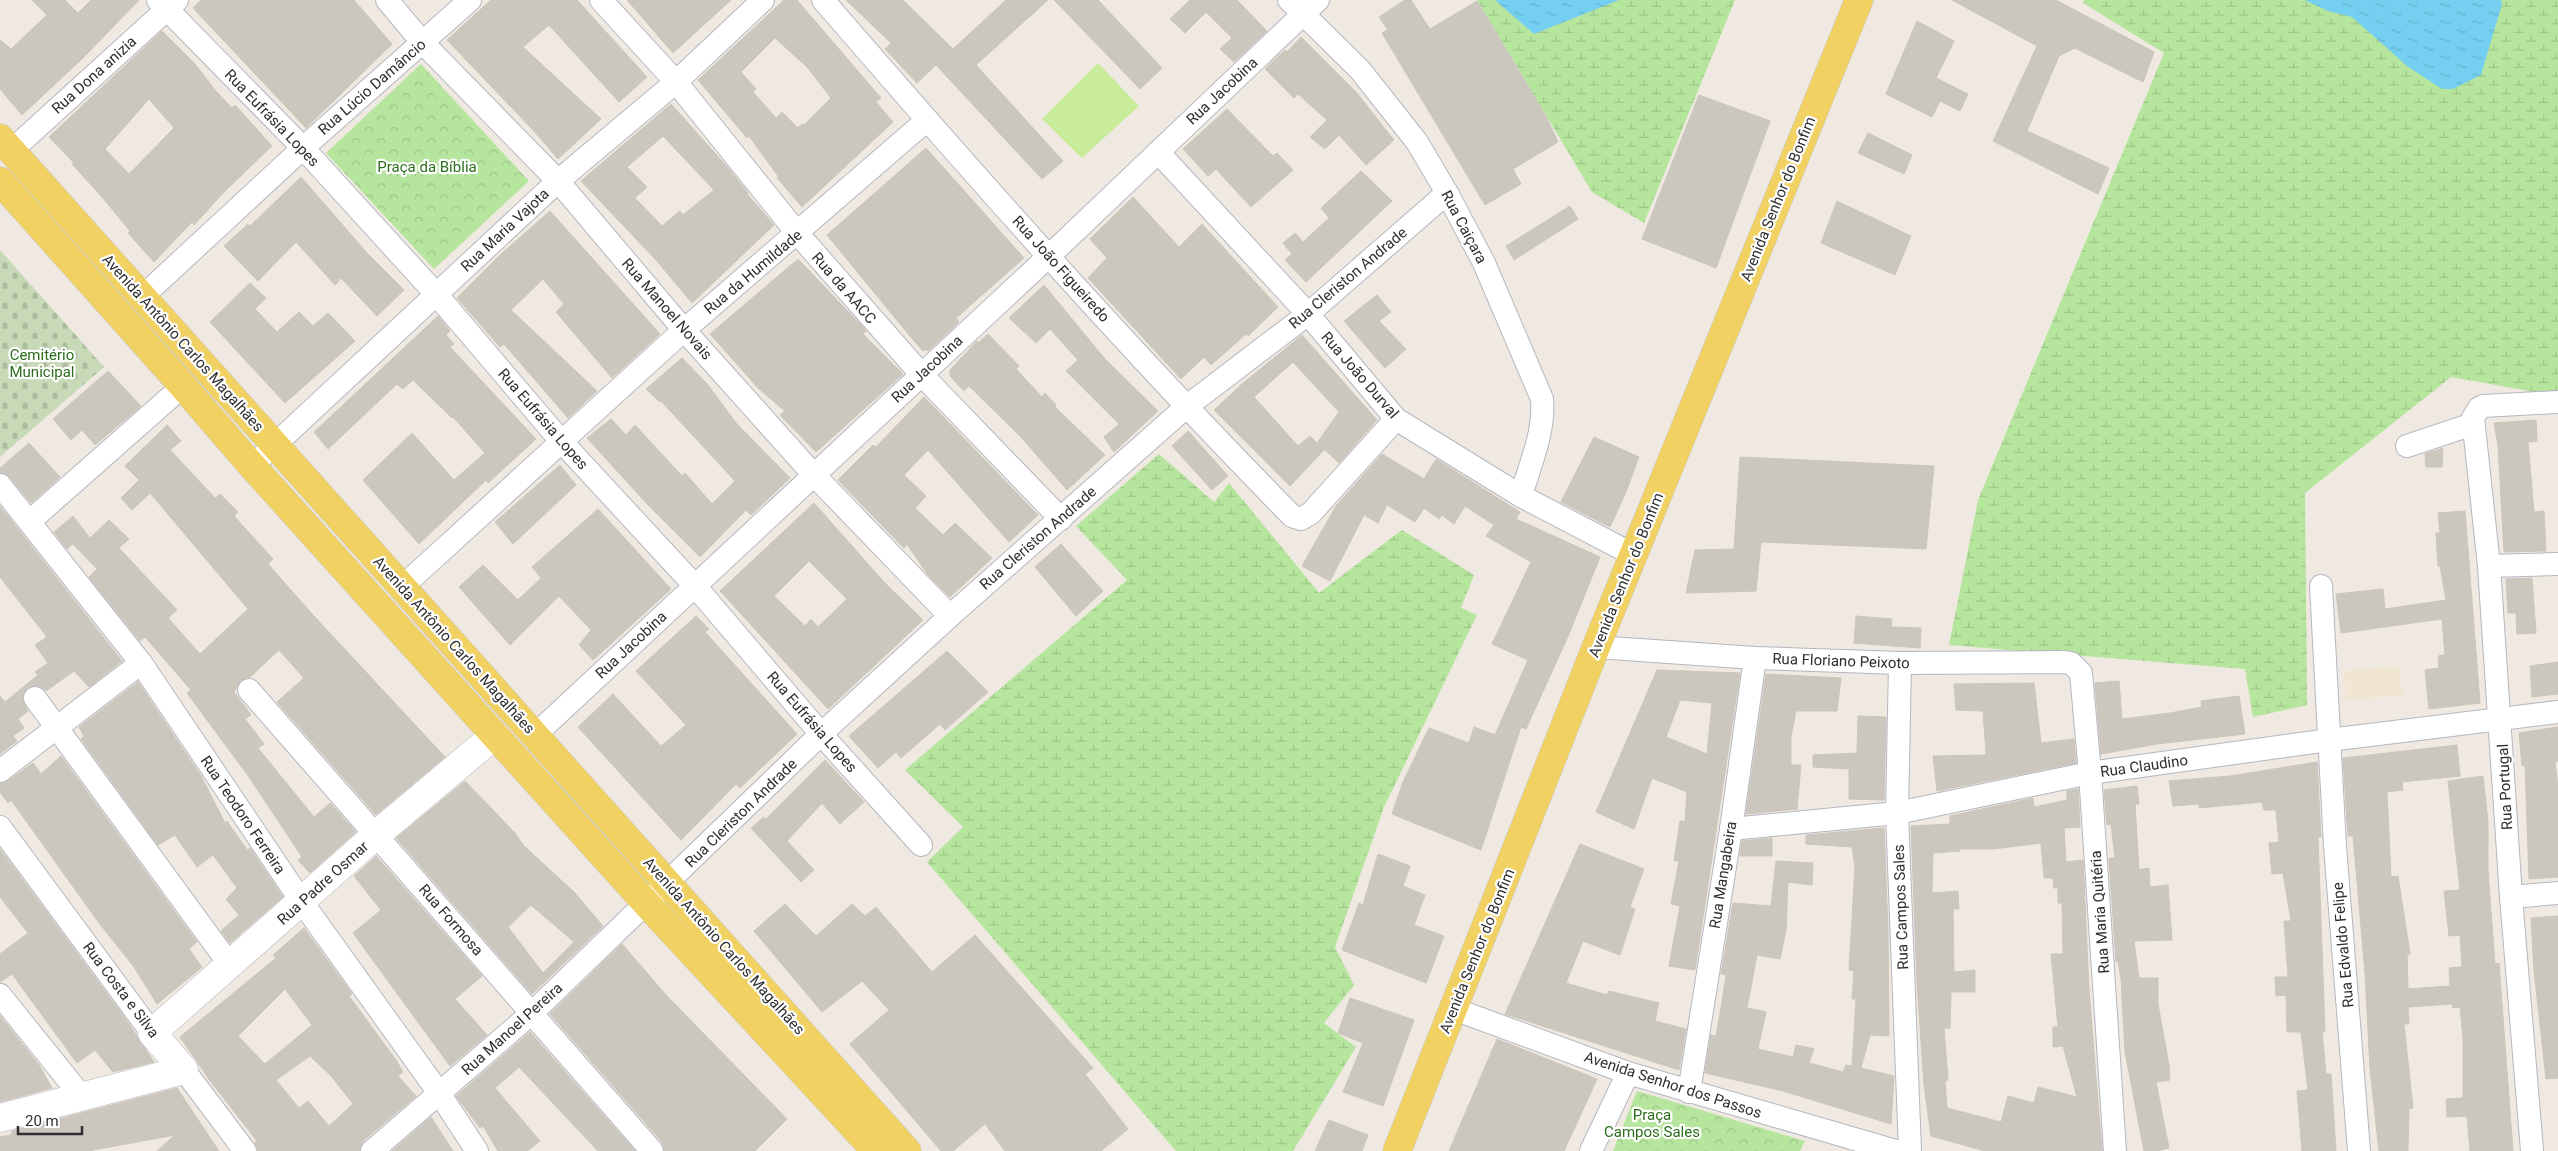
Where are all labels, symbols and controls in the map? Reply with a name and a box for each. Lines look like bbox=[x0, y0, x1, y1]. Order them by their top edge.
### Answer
street label: Rua Dona anizia bbox=[48, 32, 140, 118]
street label: Rua Lúcio Damâncio bbox=[314, 35, 430, 139]
street label: Rua Jacobina bbox=[1183, 53, 1261, 129]
street label: Rua Eufrásia Lopes bbox=[221, 66, 323, 170]
street label: Avenida Senhor do Bonfim bbox=[1737, 114, 1819, 284]
park label: Praça da Bíblia bbox=[377, 158, 477, 176]
street label: Rua Maria Vajota bbox=[457, 185, 553, 275]
street label: Rua Caiçara bbox=[1437, 187, 1491, 267]
street label: Rua João Figueiredo bbox=[1009, 212, 1113, 326]
street label: Rua Cleriston Andrade bbox=[1285, 223, 1411, 333]
street label: Rua da Humildade bbox=[700, 226, 806, 318]
street label: Rua da AACC bbox=[808, 249, 880, 328]
street label: Avenida Antônio Carlos Magalhães bbox=[98, 251, 268, 435]
street label: Rua Manoel Novais bbox=[618, 255, 716, 363]
street label: Rua João Durval bbox=[1317, 328, 1403, 422]
street label: Rua Jacobina bbox=[888, 331, 966, 407]
park label: Cemitério Municipal bbox=[9, 346, 75, 381]
street label: Rua Eufrásia Lopes bbox=[494, 365, 592, 473]
street label: Rua Cleriston Andrade bbox=[976, 482, 1100, 593]
street label: Avenida Senhor do Bonfim bbox=[1585, 490, 1667, 660]
street label: Avenida Antônio Carlos Magalhães bbox=[369, 553, 539, 737]
street label: Rua Jacobina bbox=[592, 607, 670, 683]
street label: Rua Floriano Peixoto bbox=[1772, 650, 1910, 672]
street label: Rua Eufrásia Lopes bbox=[763, 668, 861, 776]
street label: Rua Portugal bbox=[2494, 744, 2516, 830]
street label: Rua Claudino bbox=[2099, 751, 2189, 781]
street label: Rua Teodoro Ferreira bbox=[197, 752, 289, 878]
street label: Rua Cleriston Andrade bbox=[681, 755, 801, 871]
street label: Rua Mangabeira bbox=[1706, 820, 1740, 930]
street label: Rua Padre Osmar bbox=[274, 837, 372, 929]
street label: Rua Campos Sales bbox=[1890, 844, 1912, 970]
street label: Rua Maria Quitéria bbox=[2087, 850, 2113, 974]
street label: Avenida Antônio Carlos Magalhães bbox=[639, 854, 809, 1038]
street label: Avenida Senhor do Bonfim bbox=[1436, 866, 1518, 1036]
street label: Rua Formosa bbox=[415, 881, 487, 959]
street label: Rua Edvaldo Felipe bbox=[2329, 882, 2357, 1008]
street label: Rua Costa e Silva bbox=[79, 938, 163, 1042]
street label: Rua Manoel Pereira bbox=[458, 979, 566, 1079]
street label: Avenida Senhor dos Passos bbox=[1582, 1048, 1764, 1122]
scale bar bbox=[18, 1104, 81, 1136]
park label: Praça Campos Sales bbox=[1604, 1106, 1700, 1141]
text: 20 m bbox=[25, 1112, 59, 1130]

